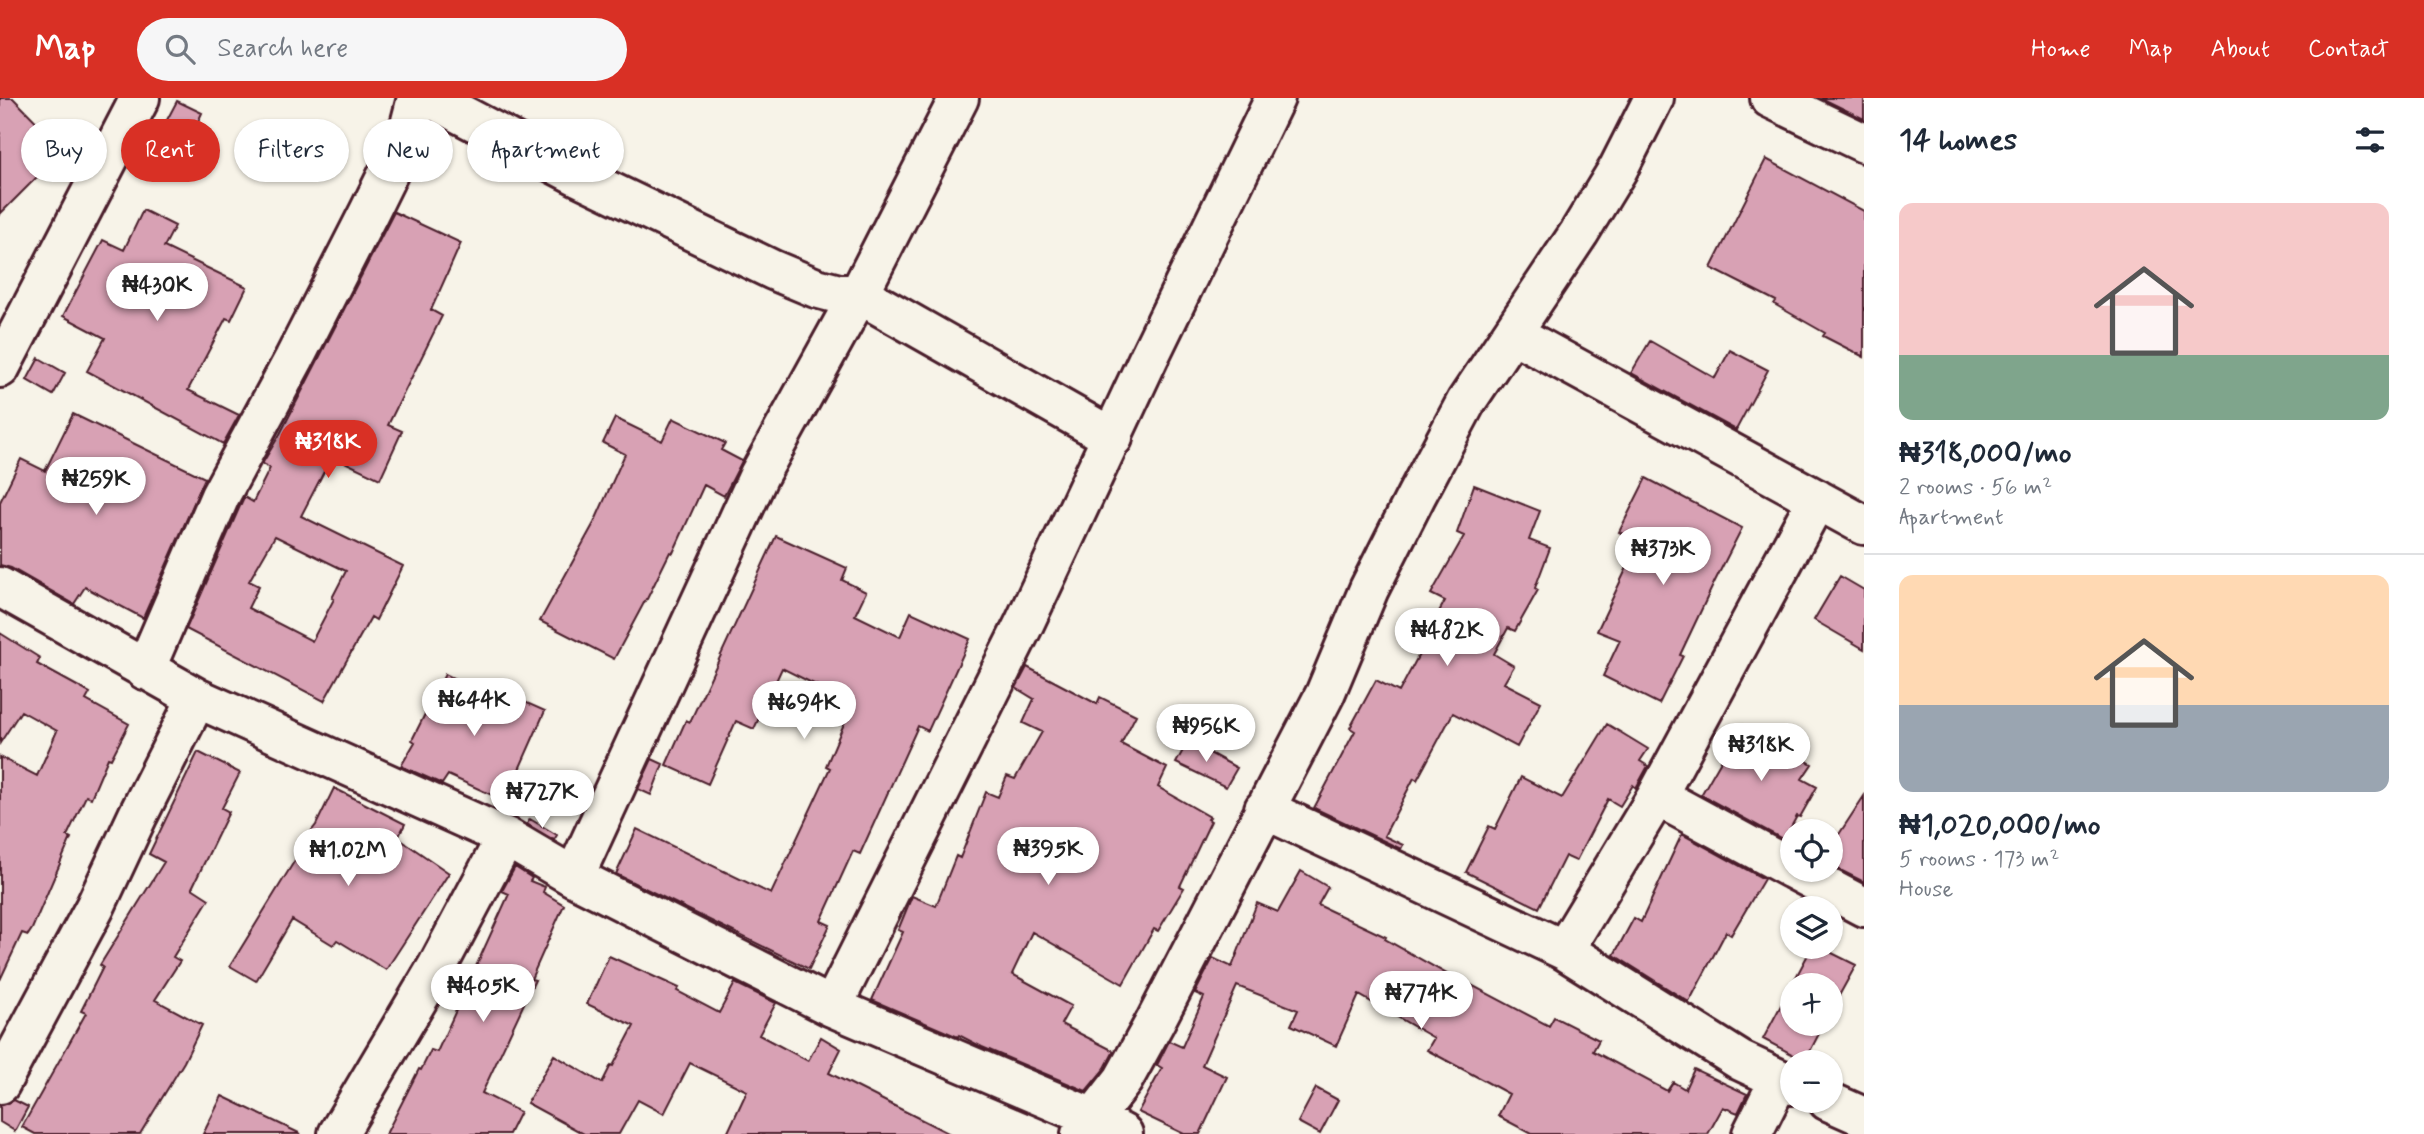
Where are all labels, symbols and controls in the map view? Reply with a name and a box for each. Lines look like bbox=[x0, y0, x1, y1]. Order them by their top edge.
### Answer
search box bbox=[137, 18, 627, 81]
text: Map bbox=[35, 27, 95, 71]
icon: search bbox=[161, 30, 199, 68]
text: Search here bbox=[217, 32, 348, 66]
text: Home bbox=[2031, 34, 2091, 65]
text: Map bbox=[2129, 34, 2173, 65]
text: About bbox=[2211, 34, 2270, 65]
text: Contact bbox=[2308, 34, 2389, 65]
chip: Buy bbox=[21, 119, 107, 182]
chip: Rent bbox=[121, 119, 220, 182]
chip: Filters bbox=[234, 119, 349, 182]
chip: New bbox=[363, 119, 453, 182]
chip: Apartment bbox=[467, 119, 624, 182]
text: 14 homes bbox=[1899, 121, 2017, 160]
icon: filters bbox=[2351, 121, 2389, 159]
icon: home bbox=[2081, 248, 2207, 374]
pin: ₦430K bbox=[108, 264, 206, 323]
text: ₦430K bbox=[122, 271, 192, 301]
pin: ₦318K bbox=[279, 420, 377, 480]
text: ₦318K bbox=[295, 428, 361, 458]
text: ₦318,000/mo bbox=[1899, 434, 2072, 473]
pin: ₦259K bbox=[47, 458, 145, 517]
text: ₦259K bbox=[62, 465, 130, 495]
text: 2 rooms · 56 m² bbox=[1899, 473, 2052, 503]
text: Apartment bbox=[1899, 503, 2004, 533]
pin: ₦373K bbox=[1614, 528, 1712, 587]
text: ₦373K bbox=[1631, 535, 1695, 565]
pin: ₦482K bbox=[1398, 608, 1496, 668]
text: ₦482K bbox=[1411, 616, 1483, 646]
icon: home bbox=[2081, 620, 2207, 746]
pin: ₦644K bbox=[425, 678, 523, 738]
pin: ₦694K bbox=[755, 682, 853, 741]
text: ₦644K bbox=[438, 686, 510, 716]
text: ₦694K bbox=[768, 689, 840, 719]
pin: ₦956K bbox=[1157, 704, 1255, 764]
text: ₦956K bbox=[1172, 712, 1240, 742]
pin: ₦318K bbox=[1712, 724, 1810, 783]
text: ₦318K bbox=[1728, 731, 1794, 761]
pin: ₦727K bbox=[493, 770, 591, 830]
text: ₦727K bbox=[506, 778, 578, 808]
text: ₦1,020,000/mo bbox=[1899, 806, 2101, 845]
map controls bbox=[1780, 819, 1843, 1113]
button: locate bbox=[1780, 819, 1843, 882]
pin: ₦1.02M bbox=[291, 828, 405, 888]
pin: ₦395K bbox=[999, 828, 1097, 887]
text: ₦395K bbox=[1013, 835, 1083, 865]
text: ₦1.02M bbox=[310, 836, 386, 866]
text: 5 rooms · 173 m² bbox=[1899, 845, 2059, 875]
text: House bbox=[1899, 875, 1953, 905]
button: layers bbox=[1780, 896, 1843, 959]
pin: ₦405K bbox=[434, 964, 532, 1024]
text: ₦405K bbox=[447, 972, 519, 1002]
pin: ₦774K bbox=[1372, 972, 1470, 1031]
button: + bbox=[1780, 973, 1843, 1036]
text: ₦774K bbox=[1385, 979, 1457, 1009]
button: − bbox=[1780, 1050, 1843, 1113]

